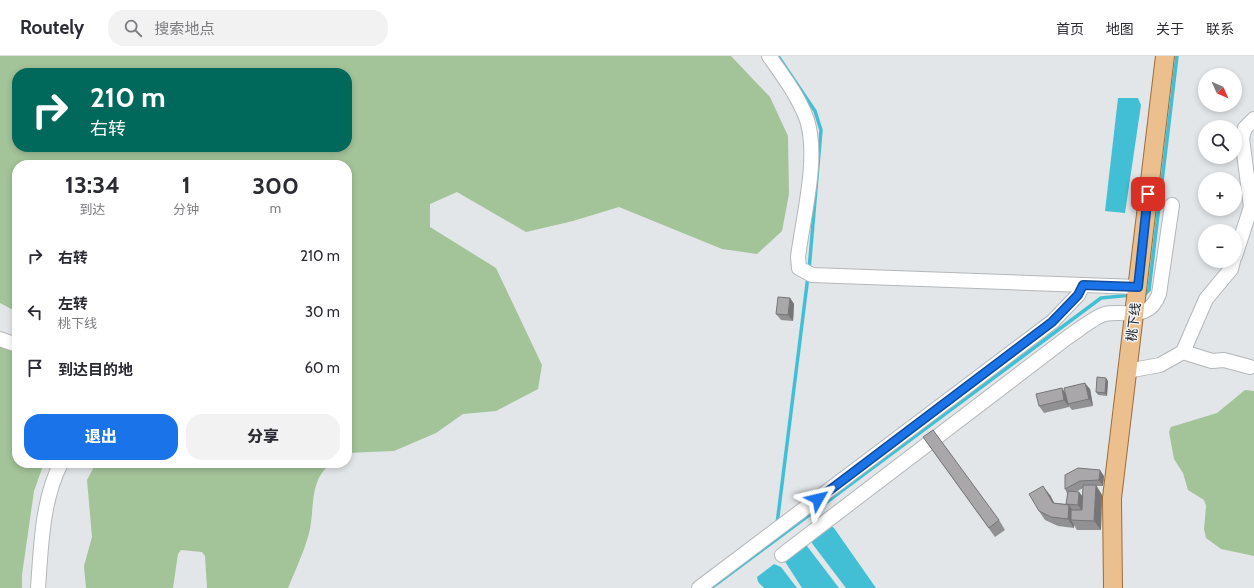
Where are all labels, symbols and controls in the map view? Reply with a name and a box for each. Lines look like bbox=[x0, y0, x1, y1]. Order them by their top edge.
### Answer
search box bbox=[108, 10, 388, 46]
text: Routely bbox=[20, 16, 84, 39]
icon: search bbox=[122, 17, 144, 39]
text: 搜索地点 bbox=[154, 20, 214, 38]
text: 首页 bbox=[1056, 20, 1084, 38]
text: 地图 bbox=[1106, 20, 1134, 38]
text: 关于 bbox=[1156, 20, 1184, 38]
text: 联系 bbox=[1206, 20, 1234, 38]
north arrow bbox=[1198, 68, 1242, 112]
map controls bbox=[1198, 68, 1242, 268]
text: 210 m bbox=[90, 80, 166, 114]
icon: right bbox=[24, 84, 76, 136]
text: 右转 bbox=[90, 118, 126, 140]
button: search bbox=[1198, 120, 1242, 164]
text: 13:34 bbox=[65, 170, 120, 199]
text: 1 bbox=[182, 170, 191, 199]
text: 300 bbox=[252, 171, 299, 200]
button: + bbox=[1198, 172, 1242, 216]
pin bbox=[1131, 177, 1165, 211]
icon: arrive bbox=[1137, 183, 1159, 205]
text: m bbox=[270, 200, 281, 216]
text: 到达 bbox=[80, 201, 106, 217]
text: 分钟 bbox=[173, 201, 199, 217]
button: − bbox=[1198, 224, 1242, 268]
icon: right bbox=[24, 245, 46, 267]
text: 210 m bbox=[300, 247, 340, 265]
text: 右转 bbox=[58, 249, 88, 267]
text: 左转 bbox=[58, 295, 88, 313]
icon: left bbox=[24, 301, 46, 323]
street label: 桃下线 bbox=[1123, 302, 1143, 342]
text: 30 m bbox=[305, 303, 340, 321]
text: 桃下线 bbox=[58, 315, 97, 331]
icon: arrive bbox=[24, 357, 46, 379]
text: 60 m bbox=[304, 359, 340, 377]
text: 到达目的地 bbox=[58, 361, 133, 379]
button: 退出 bbox=[24, 414, 178, 460]
button: 分享 bbox=[186, 414, 340, 460]
position arrow bbox=[797, 478, 839, 520]

